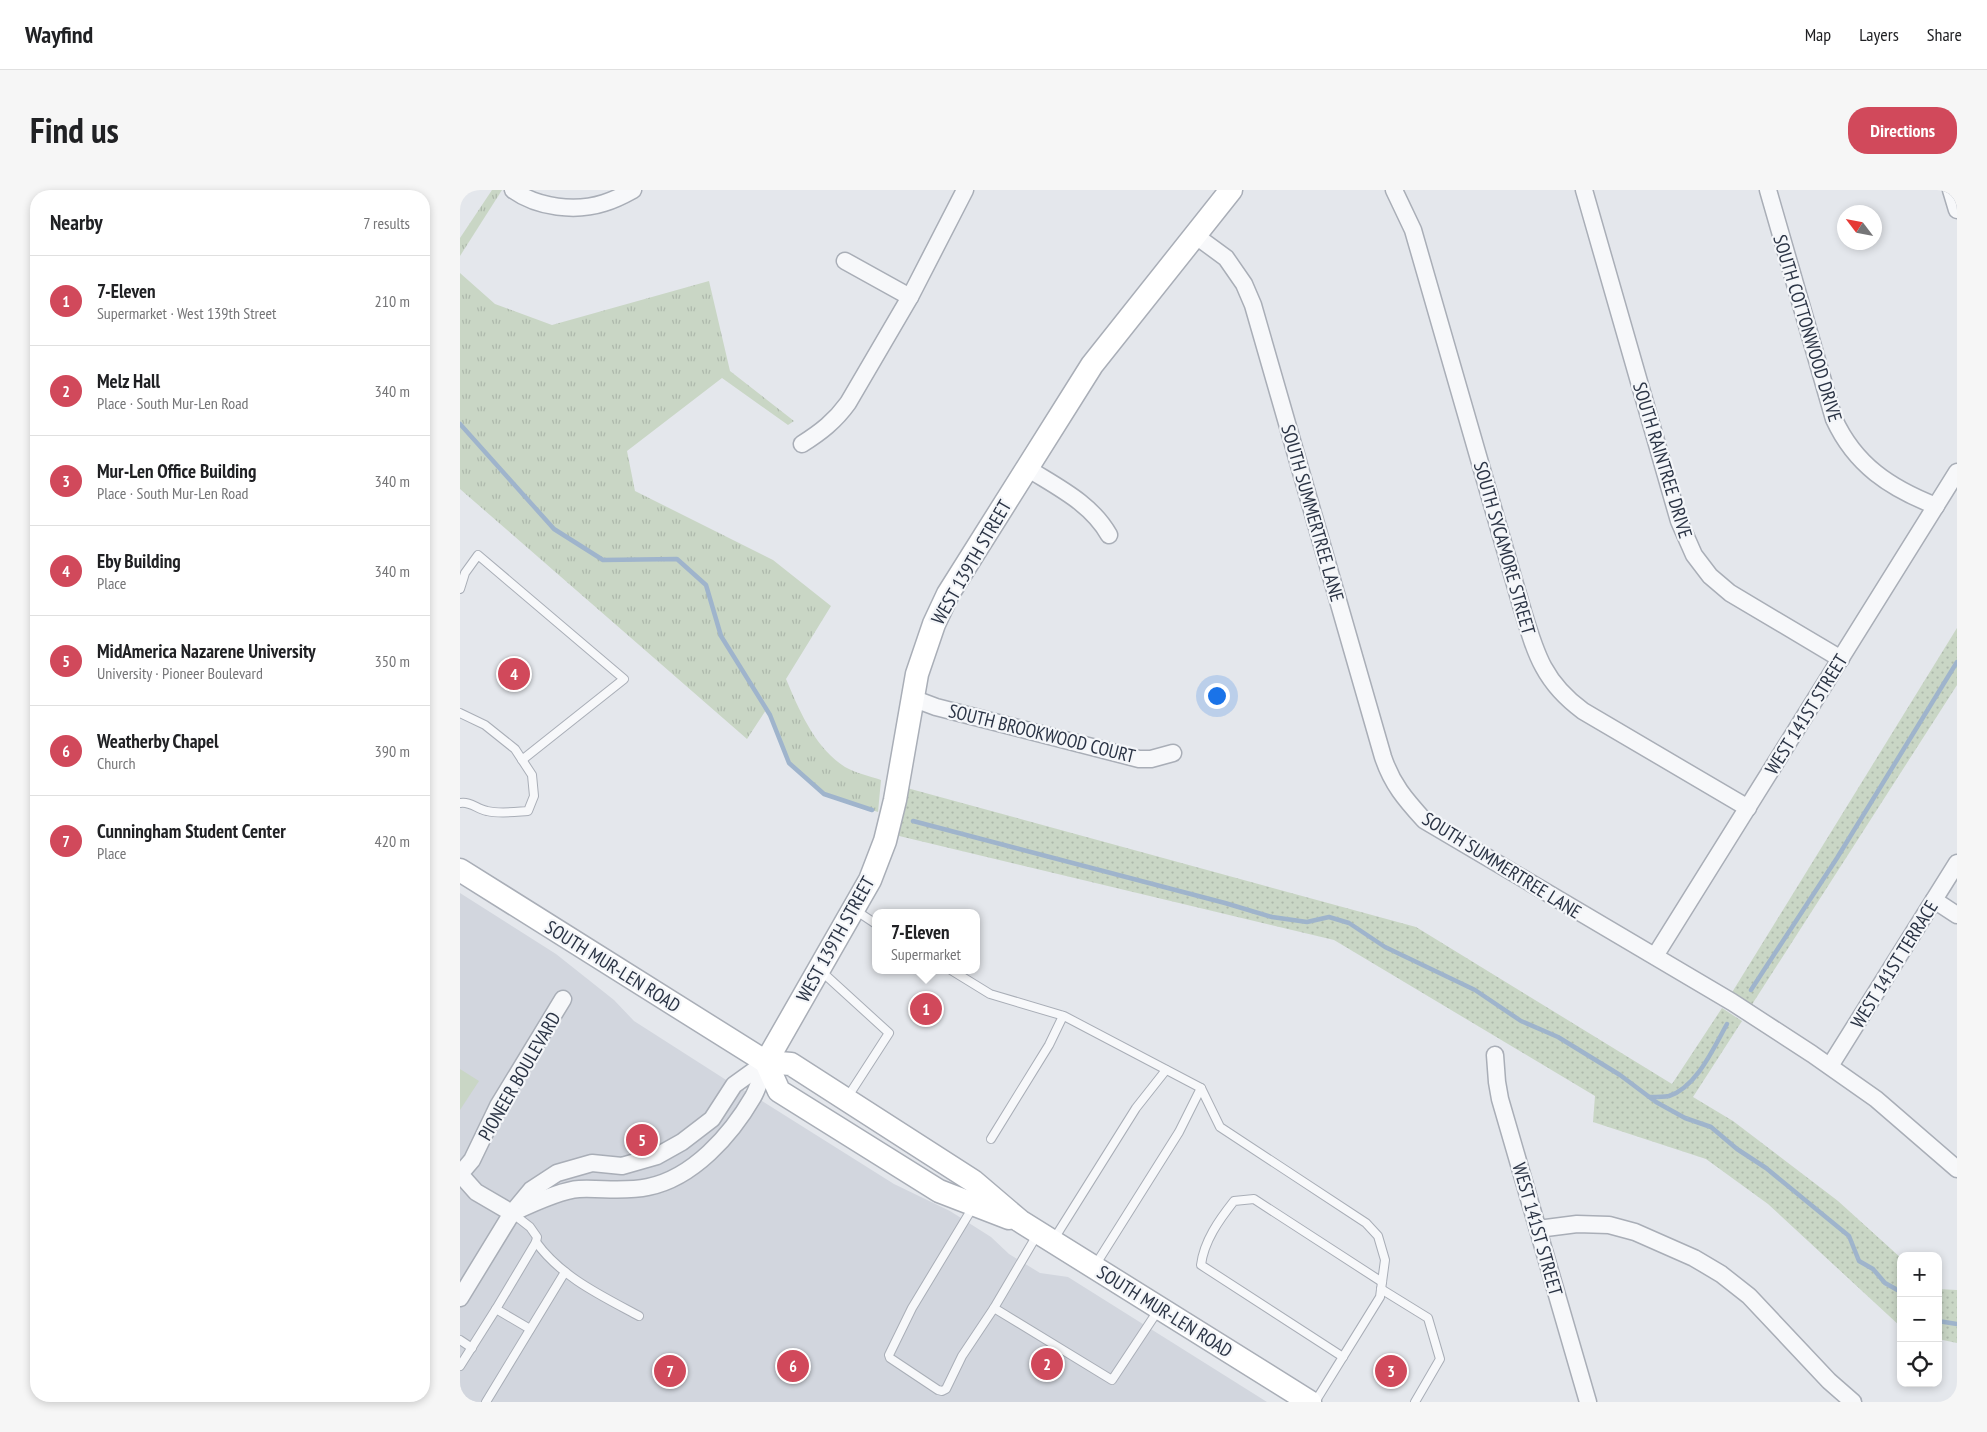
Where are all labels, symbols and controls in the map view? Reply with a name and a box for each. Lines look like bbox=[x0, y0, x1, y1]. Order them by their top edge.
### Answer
text: Wayfind bbox=[25, 19, 93, 50]
text: Map bbox=[1805, 23, 1831, 46]
text: Layers bbox=[1859, 23, 1899, 46]
text: Share bbox=[1927, 23, 1962, 46]
text: Find us bbox=[30, 107, 119, 153]
button: Directions bbox=[1848, 107, 1957, 154]
north arrow bbox=[1837, 205, 1882, 250]
text: Nearby bbox=[50, 209, 103, 236]
text: 7 results bbox=[363, 213, 410, 233]
street label: SOUTH COTTONWOOD DRIVE bbox=[1768, 232, 1848, 424]
text: 7-Eleven bbox=[97, 279, 156, 303]
text: 1 bbox=[62, 291, 70, 311]
text: 210 m bbox=[375, 291, 410, 311]
text: Supermarket · West 139th Street bbox=[97, 303, 276, 323]
text: Melz Hall bbox=[97, 369, 160, 393]
street label: SOUTH RAINTREE DRIVE bbox=[1628, 379, 1698, 541]
text: 2 bbox=[62, 381, 70, 401]
text: 340 m bbox=[375, 381, 410, 401]
text: Place · South Mur-Len Road bbox=[97, 393, 249, 413]
street label: SOUTH SUMMERTREE LANE bbox=[1276, 422, 1350, 604]
text: Mur-Len Office Building bbox=[97, 459, 256, 483]
street label: SOUTH SYCAMORE STREET bbox=[1469, 459, 1541, 638]
text: 3 bbox=[62, 471, 70, 491]
text: 340 m bbox=[375, 471, 410, 491]
text: Place · South Mur-Len Road bbox=[97, 483, 249, 503]
street label: WEST 139TH STREET bbox=[926, 495, 1017, 629]
text: Eby Building bbox=[97, 549, 181, 573]
text: 4 bbox=[62, 561, 70, 581]
text: 340 m bbox=[375, 561, 410, 581]
text: Place bbox=[97, 573, 126, 593]
text: MidAmerica Nazarene University bbox=[97, 639, 316, 663]
street label: WEST 141ST STREET bbox=[1759, 649, 1853, 779]
text: 5 bbox=[62, 651, 70, 671]
text: 350 m bbox=[375, 651, 410, 671]
pin: 4 bbox=[498, 655, 530, 693]
text: University · Pioneer Boulevard bbox=[97, 663, 263, 683]
your location bbox=[1204, 683, 1230, 709]
street label: SOUTH BROOKWOOD COURT bbox=[946, 698, 1138, 768]
text: Weatherby Chapel bbox=[97, 729, 219, 753]
text: 6 bbox=[62, 741, 70, 761]
text: 390 m bbox=[375, 741, 410, 761]
text: Church bbox=[97, 753, 135, 773]
street label: SOUTH SUMMERTREE LANE bbox=[1418, 806, 1586, 924]
text: Cunningham Student Center bbox=[97, 819, 286, 843]
text: 7 bbox=[62, 831, 70, 851]
text: 420 m bbox=[375, 831, 410, 851]
text: Place bbox=[97, 843, 126, 863]
street label: WEST 139TH STREET bbox=[791, 872, 880, 1006]
street label: WEST 141ST TERRACE bbox=[1845, 896, 1943, 1032]
popup bbox=[872, 909, 980, 974]
street label: SOUTH MUR-LEN ROAD bbox=[541, 915, 685, 1017]
text: 7-Eleven bbox=[891, 920, 950, 944]
text: Supermarket bbox=[891, 944, 961, 964]
pin: 1 bbox=[910, 990, 942, 1028]
street label: PIONEER BOULEVARD bbox=[472, 1007, 566, 1145]
pin: 5 bbox=[626, 1121, 658, 1159]
street label: WEST 141ST STREET bbox=[1508, 1160, 1569, 1299]
map controls bbox=[1897, 1252, 1942, 1387]
button: + bbox=[1897, 1252, 1942, 1297]
street label: SOUTH MUR-LEN ROAD bbox=[1093, 1260, 1237, 1362]
button: − bbox=[1897, 1297, 1942, 1342]
button: locate bbox=[1897, 1342, 1942, 1387]
pin: 2 bbox=[1031, 1345, 1063, 1383]
pin: 6 bbox=[777, 1347, 809, 1385]
pin: 7 bbox=[654, 1352, 686, 1390]
pin: 3 bbox=[1375, 1352, 1407, 1390]

